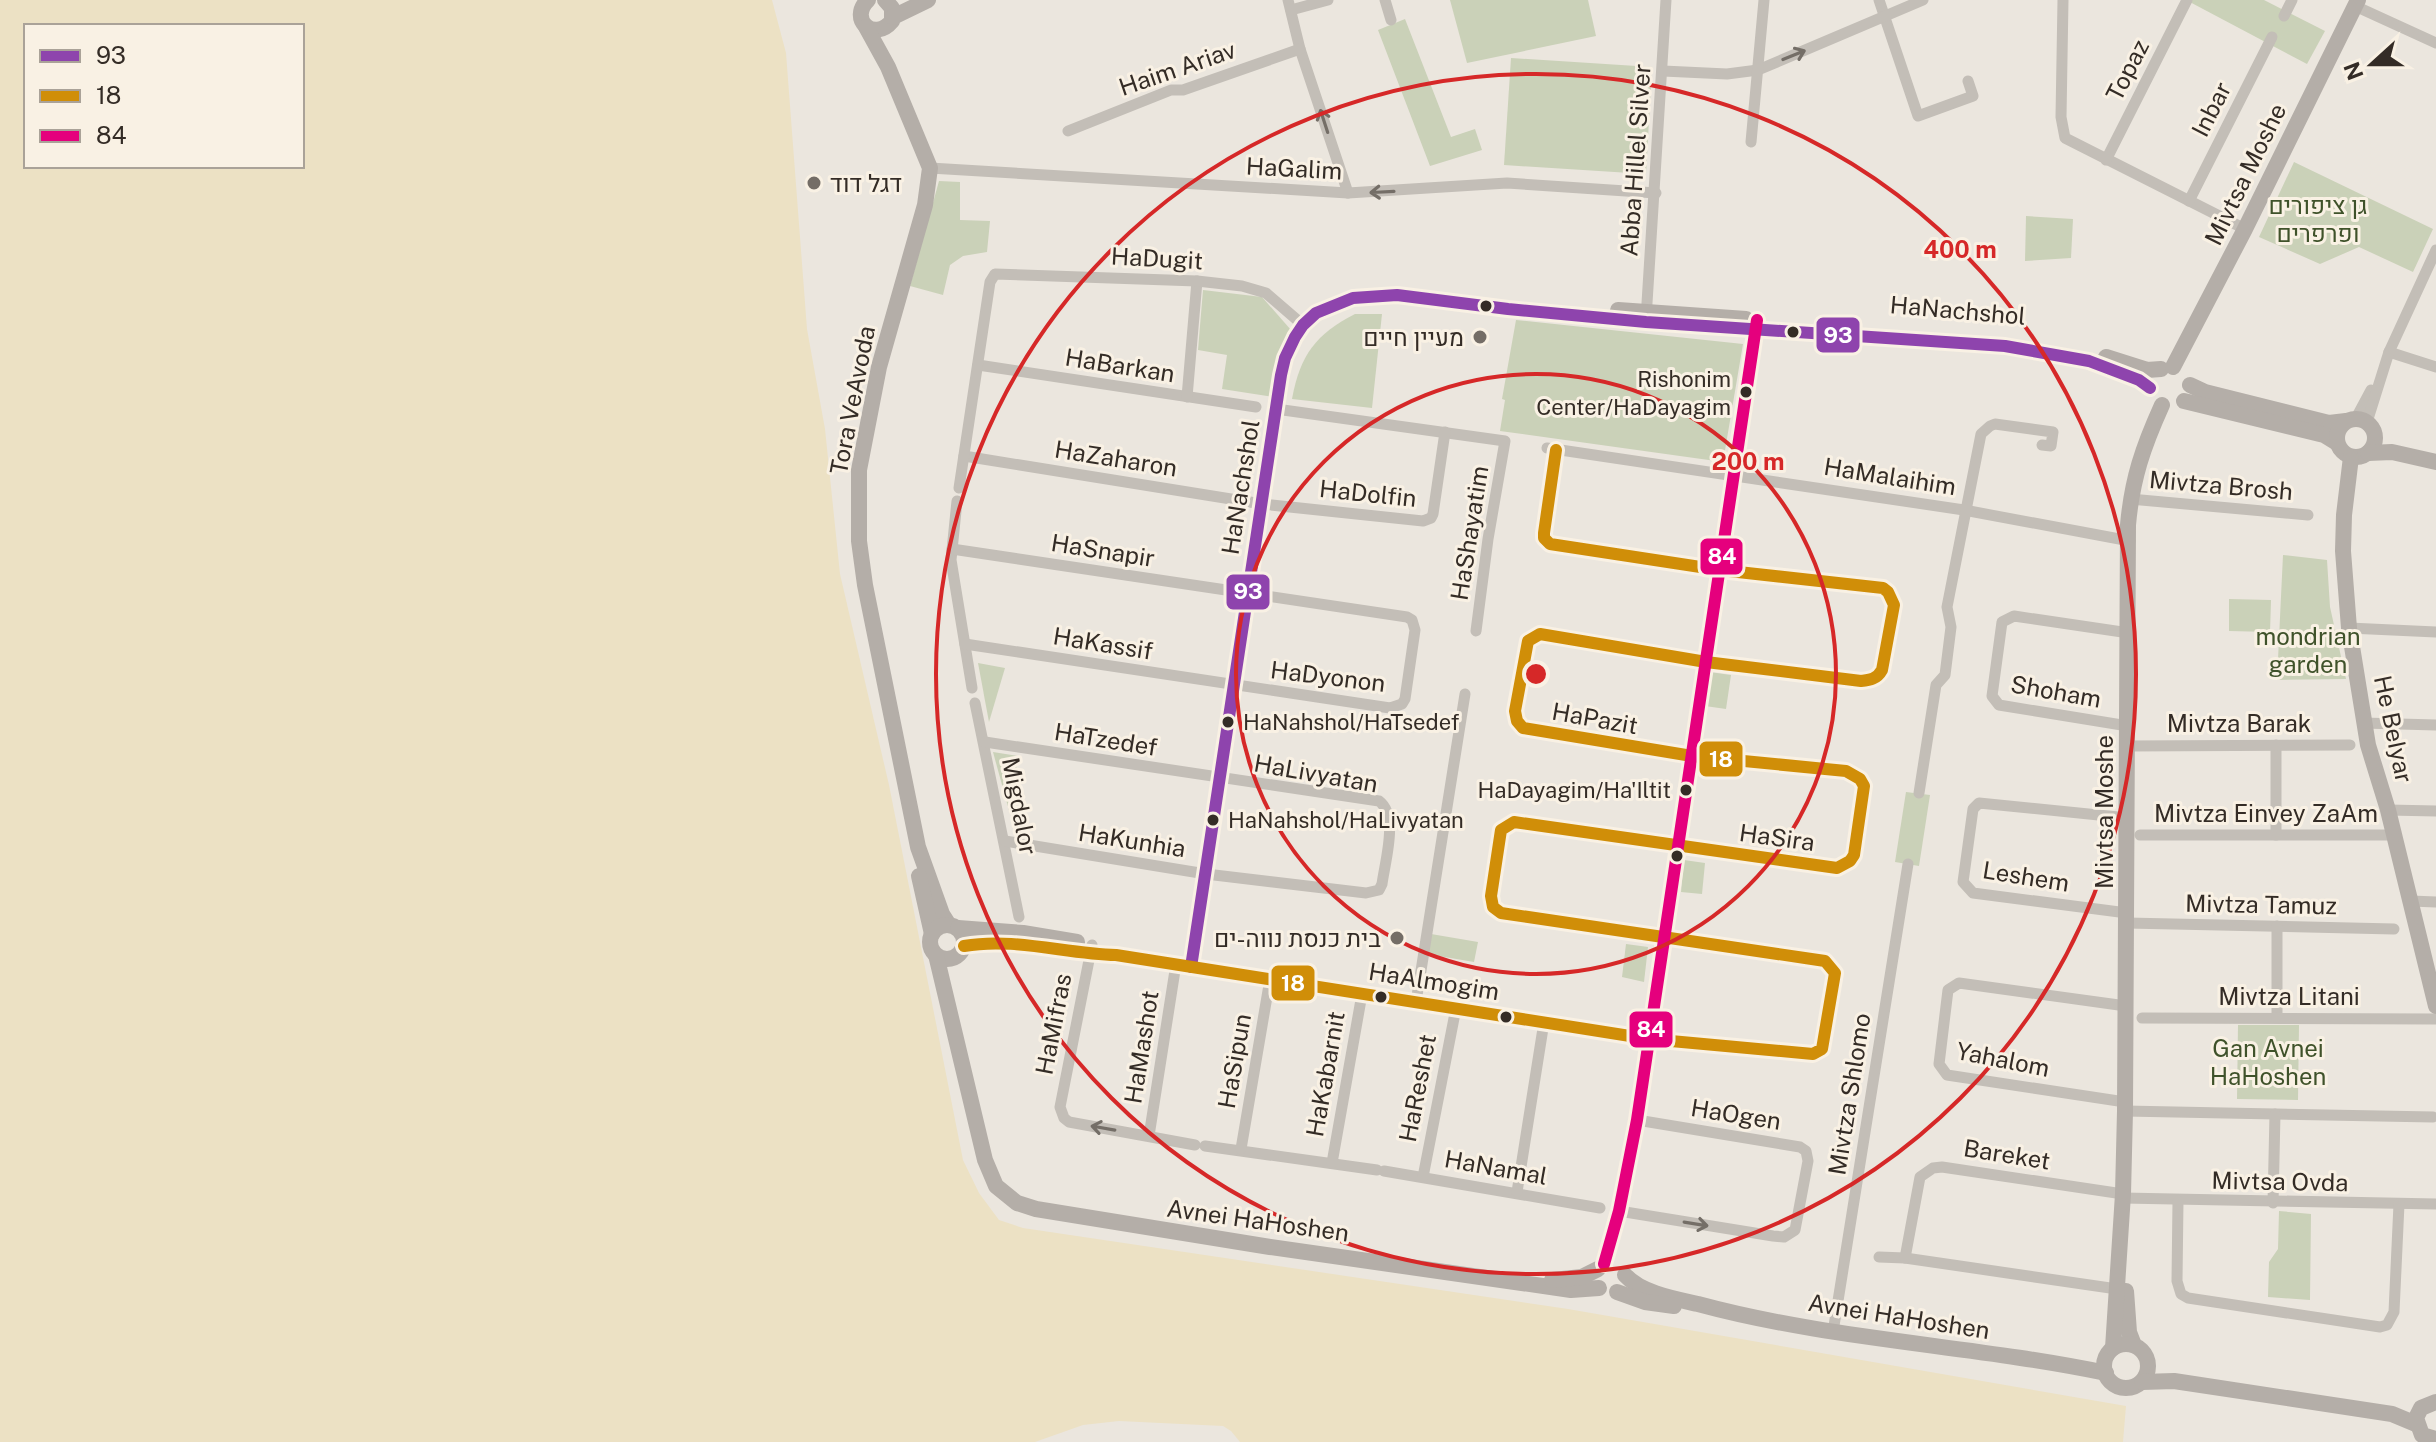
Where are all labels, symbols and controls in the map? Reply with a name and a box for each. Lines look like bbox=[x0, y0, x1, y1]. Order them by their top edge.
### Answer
legend bbox=[24, 24, 304, 168]
north arrow bbox=[2332, 24, 2412, 104]
street label: Haim Ariav bbox=[1115, 35, 1239, 101]
street label: Topaz bbox=[2100, 35, 2154, 105]
text: 93 bbox=[96, 41, 126, 69]
one-way arrow bbox=[1781, 47, 1806, 61]
text: N bbox=[2338, 58, 2369, 84]
street label: Abba Hillel Silver bbox=[1614, 63, 1656, 257]
street label: Inbar bbox=[2185, 77, 2237, 141]
text: 18 bbox=[96, 81, 121, 109]
street label: Mivtsa Moshe bbox=[2199, 99, 2291, 249]
one-way arrow bbox=[1316, 109, 1331, 134]
text: 84 bbox=[96, 121, 127, 149]
street label: HaGalim bbox=[1245, 151, 1343, 185]
place label: דגל דוד bbox=[830, 169, 902, 197]
marker: דגל דוד bbox=[805, 174, 823, 192]
one-way arrow bbox=[1369, 184, 1396, 199]
park label: גן ציפורים ופרפרים bbox=[2269, 191, 2367, 247]
text: 400 m bbox=[1923, 235, 1997, 263]
street label: HaDugit bbox=[1110, 242, 1204, 274]
street label: HaNachshol bbox=[1889, 290, 2027, 330]
unlabelled marker bbox=[1478, 298, 1494, 314]
line badge: 93 bbox=[1815, 316, 1861, 354]
text: 93 bbox=[1823, 322, 1853, 348]
street label: Tora VeAvoda bbox=[824, 323, 880, 477]
place label: מעיין חיים bbox=[1363, 323, 1464, 351]
unlabelled marker bbox=[1785, 324, 1801, 340]
marker: מעיין חיים bbox=[1471, 328, 1489, 346]
street label: HaBarkan bbox=[1063, 343, 1177, 387]
place label: Rishonim Center/HaDayagim bbox=[1536, 366, 1731, 420]
marker: Rishonim Center/HaDayagim bbox=[1738, 384, 1754, 400]
street label: HaNachshol bbox=[1216, 418, 1264, 556]
street label: HaZaharon bbox=[1053, 434, 1179, 482]
text: 200 m bbox=[1711, 447, 1785, 475]
street label: HaMalaihim bbox=[1822, 452, 1958, 500]
street label: HaShayatim bbox=[1445, 464, 1493, 602]
street label: Mivtza Brosh bbox=[2148, 465, 2294, 505]
street label: HaDolfin bbox=[1318, 474, 1418, 512]
street label: HaSnapir bbox=[1049, 528, 1157, 572]
line badge: 84 bbox=[1699, 537, 1744, 576]
text: 84 bbox=[1707, 543, 1737, 569]
line badge: 93 bbox=[1225, 573, 1271, 611]
text: 93 bbox=[1233, 578, 1263, 604]
street label: HaKassif bbox=[1051, 621, 1155, 665]
park label: mondrian garden bbox=[2255, 622, 2361, 678]
street label: HaDyonon bbox=[1269, 655, 1387, 697]
centre of rings bbox=[1522, 660, 1550, 688]
street label: Shoham bbox=[2009, 669, 2103, 713]
street label: He BeIyar bbox=[2369, 673, 2419, 785]
street label: HaPazit bbox=[1550, 697, 1640, 739]
place label: HaNahshol/HaTsedef bbox=[1243, 709, 1460, 735]
street label: Mivtza Barak bbox=[2167, 709, 2311, 737]
marker: HaNahshol/HaTsedef bbox=[1220, 714, 1236, 730]
street label: HaTzedef bbox=[1052, 717, 1160, 761]
street label: Mivtsa Moshe bbox=[2090, 735, 2118, 889]
line badge: 18 bbox=[1698, 740, 1744, 778]
text: 18 bbox=[1709, 746, 1733, 772]
street label: HaLivyatan bbox=[1252, 748, 1380, 798]
street label: Migdalor bbox=[997, 755, 1043, 857]
place label: HaDayagim/Ha'Iltit bbox=[1477, 777, 1671, 803]
marker: HaDayagim/Ha'Iltit bbox=[1678, 782, 1694, 798]
street label: Mivtza Einvey ZaAm bbox=[2154, 799, 2378, 827]
place label: HaNahshol/HaLivyatan bbox=[1228, 807, 1464, 833]
marker: HaNahshol/HaLivyatan bbox=[1205, 812, 1221, 828]
street label: HaKunhia bbox=[1076, 818, 1188, 862]
street label: HaSira bbox=[1737, 818, 1817, 856]
unlabelled marker bbox=[1669, 848, 1685, 864]
street label: Leshem bbox=[1981, 855, 2071, 897]
street label: Mivtza Tamuz bbox=[2185, 889, 2337, 919]
place label: בית כנסת נווה-ים bbox=[1214, 924, 1381, 952]
marker: בית כנסת נווה-ים bbox=[1388, 929, 1406, 947]
street label: HaAlmogim bbox=[1367, 957, 1501, 1005]
line badge: 18 bbox=[1270, 964, 1316, 1002]
text: 18 bbox=[1281, 970, 1305, 996]
street label: HaMifras bbox=[1029, 971, 1077, 1077]
street label: Mivtza Litani bbox=[2218, 982, 2360, 1010]
street label: HaMashot bbox=[1118, 988, 1164, 1106]
unlabelled marker bbox=[1373, 989, 1389, 1005]
street label: HaKabarnit bbox=[1300, 1009, 1350, 1139]
unlabelled marker bbox=[1498, 1009, 1514, 1025]
line badge: 84 bbox=[1628, 1010, 1674, 1049]
street label: HaSipun bbox=[1212, 1011, 1256, 1111]
street label: Mivtza Shlomo bbox=[1822, 1011, 1876, 1177]
text: 84 bbox=[1636, 1016, 1666, 1042]
street label: HaReshet bbox=[1393, 1032, 1441, 1144]
park label: Gan Avnei HaHoshen bbox=[2210, 1034, 2326, 1090]
street label: Yahalom bbox=[1954, 1036, 2052, 1082]
street label: HaOgen bbox=[1689, 1093, 1783, 1135]
one-way arrow bbox=[1091, 1119, 1116, 1134]
street label: Bareket bbox=[1962, 1133, 2052, 1175]
street label: HaNamal bbox=[1442, 1144, 1550, 1190]
street label: Mivtsa Ovda bbox=[2211, 1166, 2349, 1196]
street label: Avnei HaHoshen bbox=[1165, 1193, 1351, 1247]
one-way arrow bbox=[1683, 1217, 1708, 1232]
street label: Avnei HaHoshen bbox=[1806, 1288, 1992, 1344]

